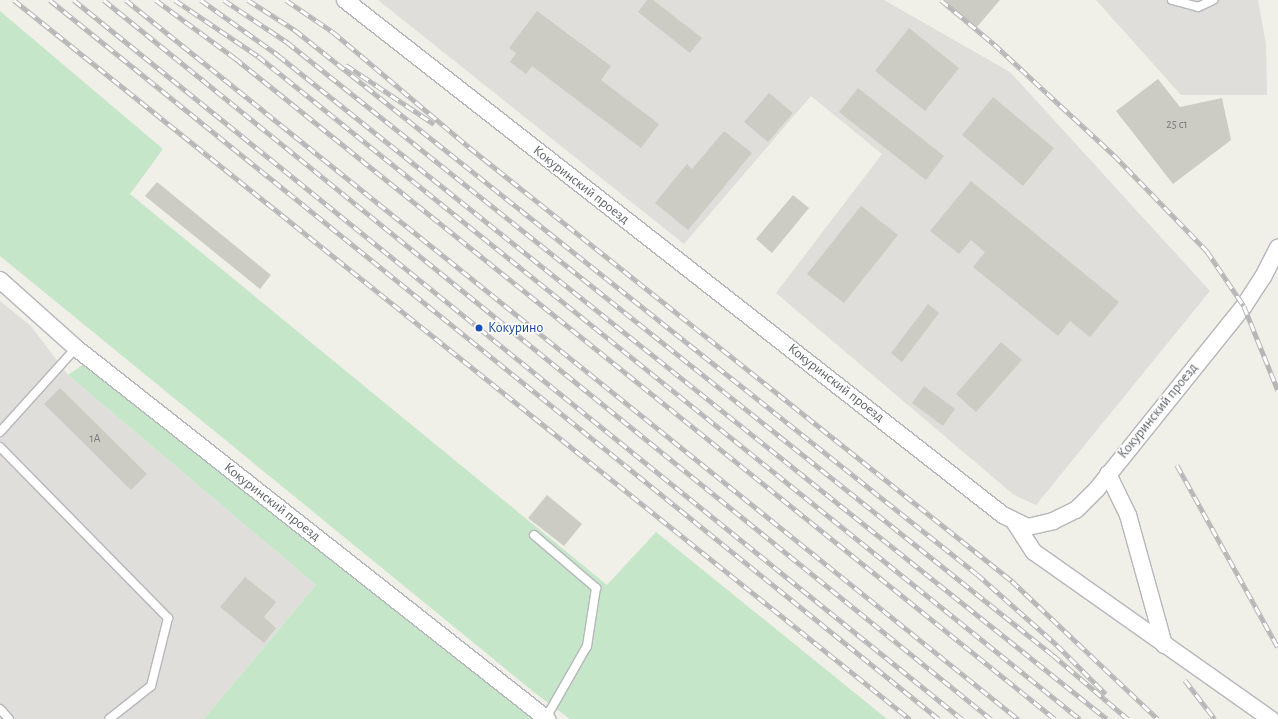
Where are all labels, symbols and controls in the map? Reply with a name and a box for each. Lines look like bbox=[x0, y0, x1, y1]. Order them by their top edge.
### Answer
house number: 25 с1 bbox=[1166, 118, 1188, 132]
street label: Кокуринский проезд bbox=[529, 142, 633, 228]
place label: Кокурино bbox=[488, 320, 543, 336]
marker: Кокурино bbox=[473, 322, 485, 334]
street label: Кокуринский проезд bbox=[784, 340, 888, 426]
street label: Кокуринский проезд bbox=[1114, 360, 1202, 462]
house number: 1А bbox=[89, 432, 101, 446]
street label: Кокуринский проезд bbox=[220, 459, 324, 545]

